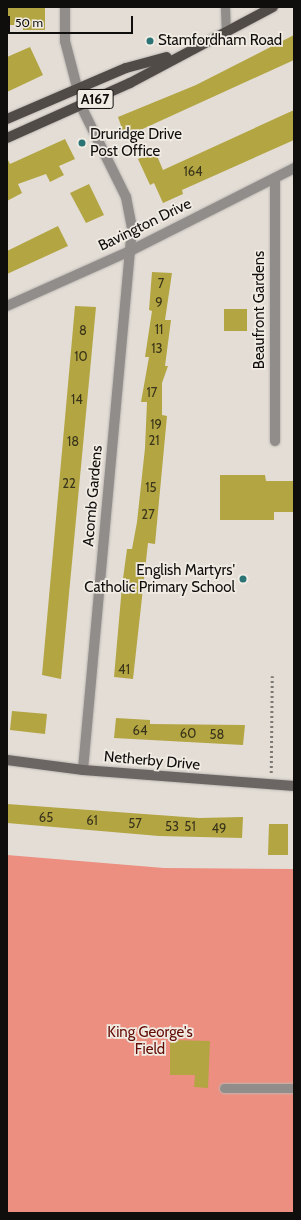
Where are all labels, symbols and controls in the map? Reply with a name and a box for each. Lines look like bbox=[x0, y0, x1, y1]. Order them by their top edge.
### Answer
scale bar bbox=[10, 8, 135, 34]
text: 50 m bbox=[15, 15, 43, 30]
place label: Stamfordham Road bbox=[158, 32, 282, 50]
marker: Stamfordham Road bbox=[145, 36, 155, 46]
road number: A167 bbox=[76, 87, 114, 111]
place label: Druridge Drive Post Office bbox=[90, 125, 182, 160]
marker: Druridge Drive Post Office bbox=[77, 138, 87, 148]
house number: 164 bbox=[183, 163, 203, 179]
street label: Bavington Drive bbox=[96, 195, 194, 255]
street label: Beaufront Gardens bbox=[251, 251, 269, 369]
house number: 7 bbox=[158, 275, 164, 291]
house number: 9 bbox=[155, 294, 163, 310]
house number: 11 bbox=[155, 321, 163, 337]
house number: 8 bbox=[79, 322, 87, 338]
house number: 13 bbox=[151, 340, 163, 356]
house number: 10 bbox=[74, 348, 88, 364]
house number: 17 bbox=[147, 384, 157, 400]
house number: 14 bbox=[71, 391, 83, 407]
house number: 19 bbox=[150, 416, 162, 432]
house number: 21 bbox=[148, 432, 160, 448]
house number: 18 bbox=[67, 433, 79, 449]
street label: Acomb Gardens bbox=[80, 445, 106, 547]
house number: 22 bbox=[62, 475, 76, 491]
house number: 15 bbox=[145, 479, 157, 495]
house number: 27 bbox=[141, 506, 155, 522]
place label: English Martyrs' Catholic Primary School bbox=[84, 561, 235, 596]
marker: English Martyrs' Catholic Primary School bbox=[238, 574, 248, 584]
house number: 41 bbox=[118, 661, 130, 677]
house number: 64 bbox=[133, 722, 147, 738]
house number: 60 bbox=[180, 725, 196, 741]
house number: 58 bbox=[210, 726, 224, 742]
street label: Netherby Drive bbox=[103, 748, 201, 774]
house number: 65 bbox=[39, 809, 53, 825]
house number: 61 bbox=[86, 812, 98, 828]
house number: 57 bbox=[128, 815, 142, 831]
house number: 53 bbox=[165, 818, 179, 834]
house number: 51 bbox=[184, 818, 196, 834]
house number: 49 bbox=[212, 820, 226, 836]
park label: King George's Field bbox=[107, 1023, 193, 1058]

